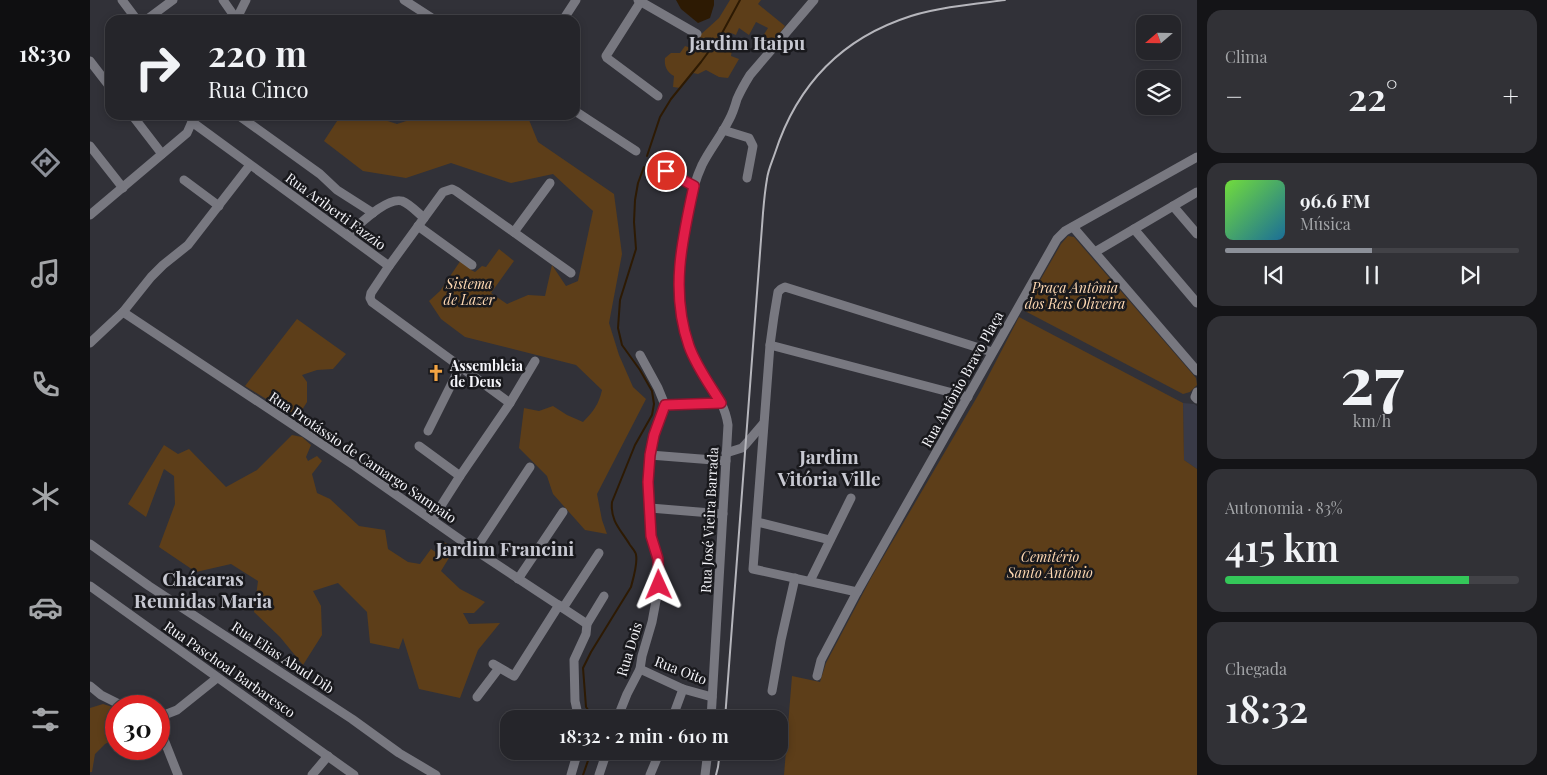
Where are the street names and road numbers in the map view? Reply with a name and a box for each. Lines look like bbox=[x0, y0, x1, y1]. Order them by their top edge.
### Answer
street label: Rua Ariberti Fazzio bbox=[282, 168, 390, 254]
street label: Rua Antônio Bravo Plaça bbox=[917, 307, 1007, 450]
street label: Rua Protássio de Camargo Sampaio bbox=[266, 387, 461, 527]
street label: Rua José Vieira Barrada bbox=[696, 446, 722, 594]
street label: Rua Paschoal Barbaresco bbox=[161, 616, 300, 722]
street label: Rua Elias Abud Dib bbox=[228, 617, 338, 697]
street label: Rua Dois bbox=[612, 620, 646, 678]
street label: Rua Oito bbox=[652, 651, 710, 689]

